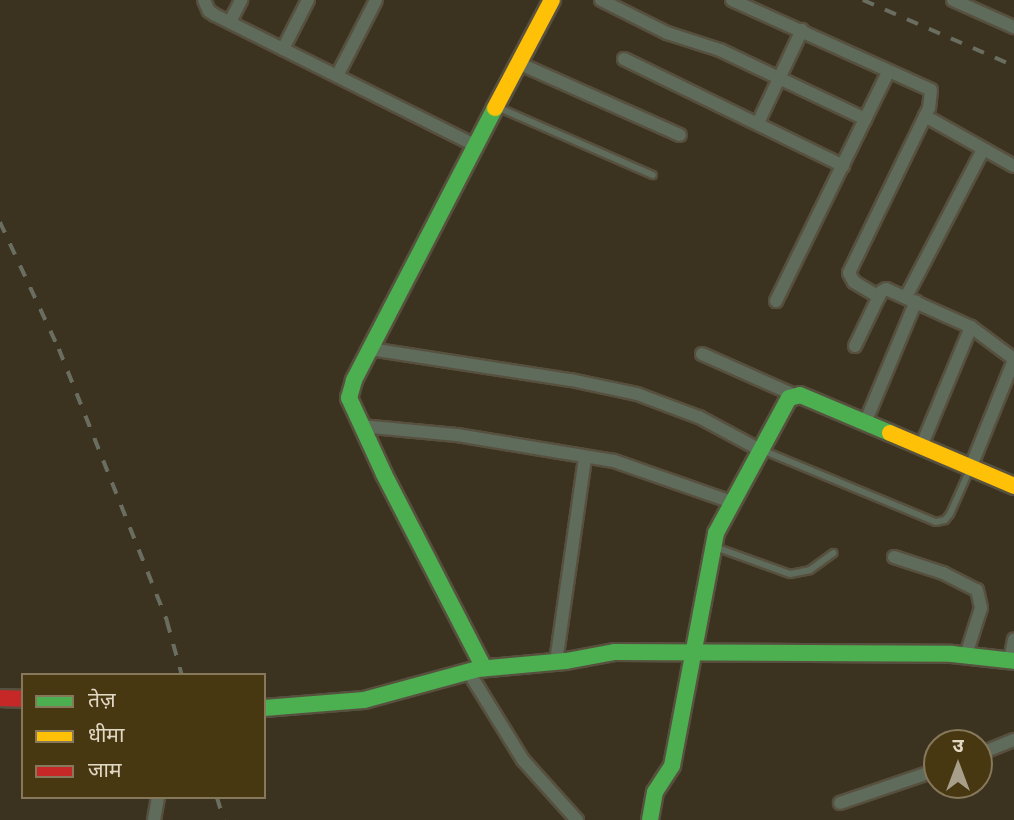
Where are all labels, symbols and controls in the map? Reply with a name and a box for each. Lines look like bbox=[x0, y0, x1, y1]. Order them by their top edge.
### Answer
legend bbox=[21, 673, 266, 799]
text: तेज़ bbox=[88, 687, 116, 711]
text: धीमा bbox=[88, 722, 124, 746]
north arrow bbox=[923, 729, 993, 799]
text: उ bbox=[952, 734, 964, 756]
text: जाम bbox=[88, 757, 122, 781]

